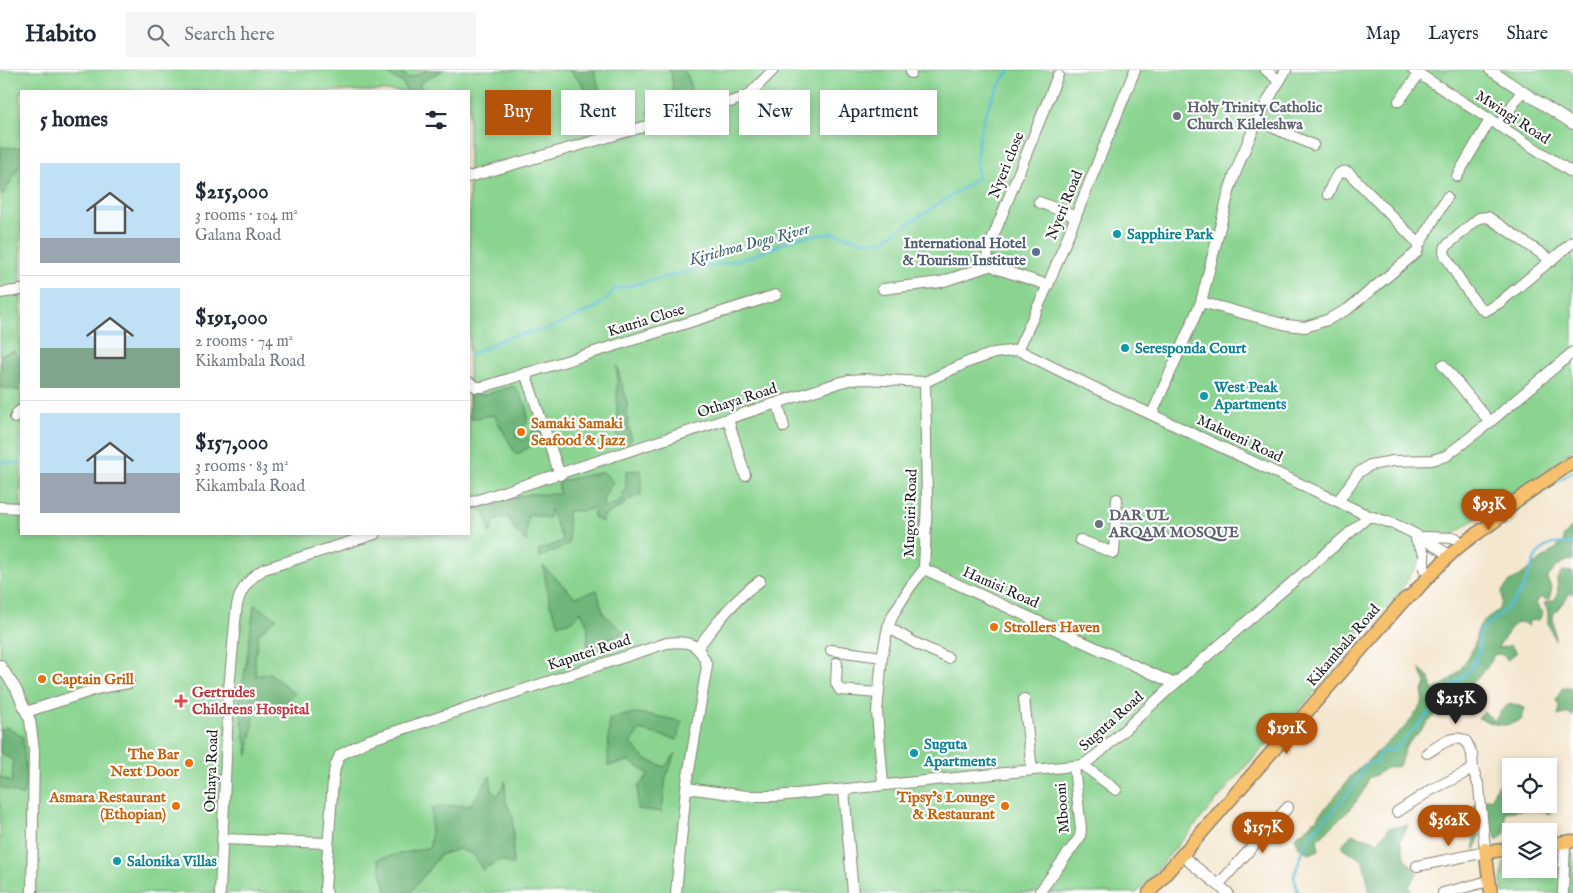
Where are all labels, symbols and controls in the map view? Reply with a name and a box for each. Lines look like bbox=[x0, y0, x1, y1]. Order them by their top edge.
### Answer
search box bbox=[126, 12, 476, 57]
text: Habito bbox=[25, 19, 96, 50]
icon: search bbox=[144, 21, 172, 49]
text: Search here bbox=[184, 23, 275, 47]
text: Map bbox=[1366, 23, 1400, 46]
text: Layers bbox=[1428, 23, 1479, 46]
text: Share bbox=[1507, 23, 1548, 46]
street label: Mwingi Road bbox=[1472, 86, 1554, 149]
chip: Buy bbox=[485, 90, 551, 135]
chip: Rent bbox=[561, 90, 635, 135]
chip: Filters bbox=[645, 90, 729, 135]
chip: New bbox=[739, 90, 810, 135]
chip: Apartment bbox=[820, 90, 937, 135]
place label: Holy Trinity Catholic Church Kileleshwa bbox=[1187, 98, 1323, 134]
icon: filters bbox=[422, 106, 450, 134]
text: 5 homes bbox=[40, 107, 108, 134]
marker: Holy Trinity Catholic Church Kileleshwa bbox=[1171, 110, 1183, 122]
street label: Nyeri close bbox=[984, 129, 1028, 201]
street label: Nyeri Road bbox=[1042, 167, 1087, 243]
text: $215,000 bbox=[195, 179, 268, 206]
icon: home bbox=[80, 183, 140, 243]
text: 3 rooms · 104 m² bbox=[195, 206, 298, 226]
water label: Kirichwa Dogo River bbox=[686, 219, 813, 271]
place label: Sapphire Park bbox=[1127, 225, 1215, 244]
text: Galana Road bbox=[195, 226, 281, 246]
marker: Sapphire Park bbox=[1111, 228, 1123, 240]
place label: International Hotel & Tourism Institute bbox=[903, 234, 1027, 270]
marker: International Hotel & Tourism Institute bbox=[1030, 246, 1042, 258]
street label: Kauria Close bbox=[605, 300, 687, 341]
text: $191,000 bbox=[195, 305, 268, 332]
icon: home bbox=[80, 308, 140, 368]
text: 2 rooms · 74 m² bbox=[195, 332, 293, 352]
place label: Seresponda Court bbox=[1135, 339, 1247, 358]
marker: Seresponda Court bbox=[1119, 342, 1131, 354]
text: Kikambala Road bbox=[195, 352, 305, 372]
street label: Othaya Road bbox=[695, 378, 780, 422]
place label: West Peak Apartments bbox=[1213, 378, 1287, 414]
marker: West Peak Apartments bbox=[1198, 390, 1210, 402]
street label: Makueni Road bbox=[1194, 410, 1287, 467]
place label: Samaki Samaki Seafood & Jazz bbox=[531, 414, 626, 450]
marker: Samaki Samaki Seafood & Jazz bbox=[515, 426, 527, 438]
text: $157,000 bbox=[195, 430, 268, 457]
icon: home bbox=[80, 433, 140, 493]
text: 3 rooms · 83 m² bbox=[195, 457, 289, 477]
street label: Mugoiri Road bbox=[899, 467, 922, 558]
text: Kikambala Road bbox=[195, 477, 305, 497]
pin: $93K bbox=[1459, 488, 1519, 531]
text: $93K bbox=[1472, 495, 1506, 515]
place label: DAR UL ARQAM MOSQUE bbox=[1108, 506, 1240, 542]
marker: DAR UL ARQAM MOSQUE bbox=[1093, 518, 1105, 530]
street label: Hamisi Road bbox=[960, 562, 1043, 613]
street label: Kikambala Road bbox=[1302, 599, 1385, 690]
place label: Strollers Haven bbox=[1004, 618, 1100, 637]
marker: Strollers Haven bbox=[988, 621, 1000, 633]
street label: Kaputei Road bbox=[545, 630, 634, 675]
place label: Captain Grill bbox=[52, 670, 135, 689]
marker: Captain Grill bbox=[36, 673, 48, 685]
pin: $215K bbox=[1421, 682, 1491, 725]
place label: Gertrudes Childrens Hospital bbox=[192, 683, 310, 719]
street label: Suguta Road bbox=[1075, 687, 1148, 755]
text: $215K bbox=[1436, 689, 1476, 709]
marker: Gertrudes Childrens Hospital bbox=[174, 694, 188, 708]
pin: $191K bbox=[1252, 712, 1322, 755]
text: $191K bbox=[1267, 719, 1307, 739]
street label: Othaya Road bbox=[201, 728, 222, 813]
place label: Suguta Apartments bbox=[923, 735, 997, 771]
place label: The Bar Next Door bbox=[109, 745, 179, 781]
marker: Suguta Apartments bbox=[908, 747, 920, 759]
marker: The Bar Next Door bbox=[183, 757, 195, 769]
map controls bbox=[1502, 758, 1557, 878]
button: locate bbox=[1502, 758, 1557, 813]
street label: Mbooni bbox=[1051, 782, 1074, 834]
place label: Asmara Restaurant (Ethopian) bbox=[48, 788, 167, 824]
place label: Tipsy’s Lounge & Restaurant bbox=[896, 788, 996, 824]
marker: Asmara Restaurant (Ethopian) bbox=[170, 800, 182, 812]
marker: Tipsy’s Lounge & Restaurant bbox=[999, 800, 1011, 812]
pin: $362K bbox=[1414, 804, 1484, 847]
text: $362K bbox=[1429, 811, 1469, 831]
pin: $157K bbox=[1228, 812, 1298, 854]
text: $157K bbox=[1243, 818, 1283, 838]
button: layers bbox=[1502, 823, 1557, 878]
place label: Salonika Villas bbox=[127, 852, 218, 871]
marker: Salonika Villas bbox=[111, 855, 123, 867]

